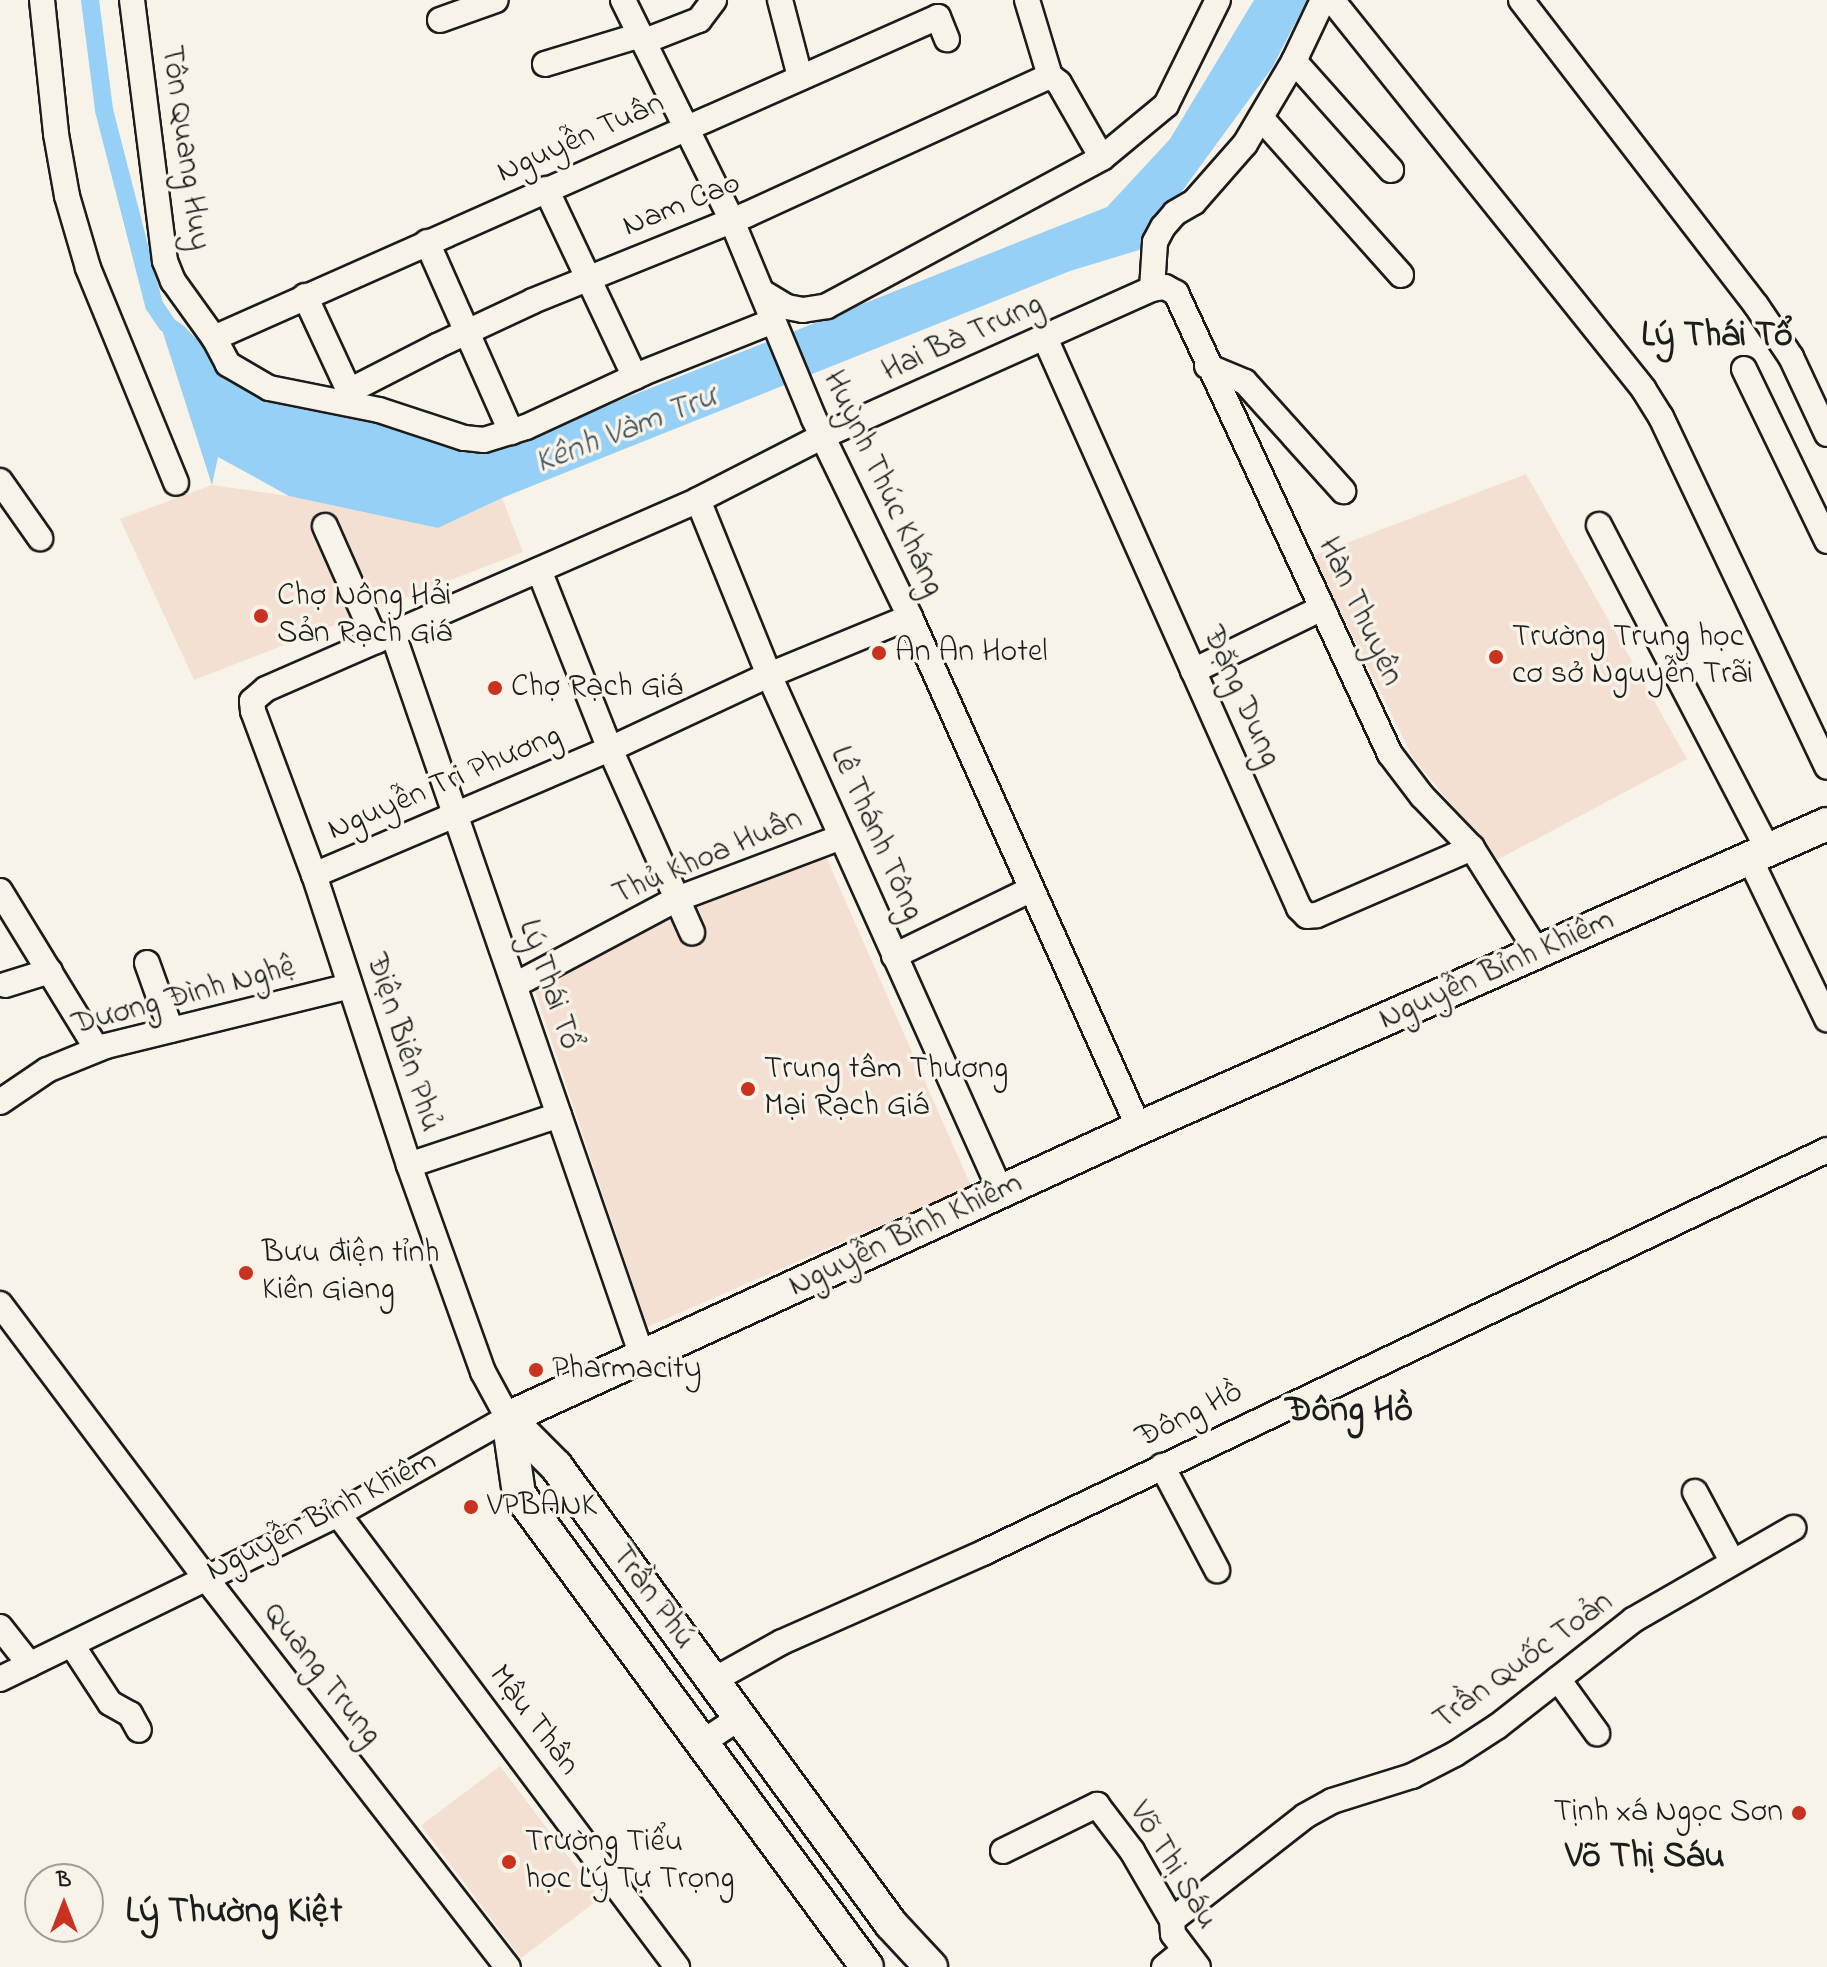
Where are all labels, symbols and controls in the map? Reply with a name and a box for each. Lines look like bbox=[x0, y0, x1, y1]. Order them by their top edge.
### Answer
street label: Tôn Quang Huy bbox=[151, 43, 217, 253]
street label: Nguyễn Tuân bbox=[492, 85, 670, 193]
street label: Nam Cao bbox=[618, 165, 746, 247]
street label: Hai Bà Trưng bbox=[877, 286, 1049, 392]
district label: Lý Thái Tổ bbox=[1641, 315, 1793, 359]
street label: Huỳnh Thúc Kháng bbox=[813, 365, 951, 603]
water label: Kênh Vàm Trư bbox=[530, 378, 722, 484]
street label: Hàn Thuyên bbox=[1308, 532, 1410, 692]
place label: Chợ Nông Hải Sản Rạch Giá bbox=[277, 579, 452, 654]
marker: Chợ Nông Hải Sản Rạch Giá bbox=[252, 607, 270, 625]
place label: Trường Trung học cơ sở Nguyễn Trãi bbox=[1512, 620, 1753, 695]
street label: Đặng Dung bbox=[1192, 621, 1288, 773]
place label: An An Hotel bbox=[895, 634, 1048, 672]
marker: An An Hotel bbox=[870, 644, 888, 662]
marker: Trường Trung học cơ sở Nguyễn Trãi bbox=[1487, 648, 1505, 666]
place label: Chợ Rạch Giá bbox=[511, 669, 683, 707]
marker: Chợ Rạch Giá bbox=[486, 679, 504, 697]
street label: Nguyễn Tri Phương bbox=[322, 718, 568, 850]
street label: Lê Thánh Tông bbox=[819, 741, 931, 927]
street label: Thủ Khoa Huân bbox=[607, 801, 809, 915]
street label: Nguyễn Bỉnh Khiêm bbox=[1374, 902, 1620, 1040]
street label: Lý Thái Tổ bbox=[508, 915, 588, 1055]
street label: Dương Đình Nghệ bbox=[68, 949, 302, 1045]
street label: Điện Biên Phủ bbox=[355, 949, 449, 1137]
place label: Trung tâm Thương Mại Rạch Giá bbox=[764, 1052, 1008, 1127]
marker: Trung tâm Thương Mại Rạch Giá bbox=[739, 1080, 757, 1098]
street label: Nguyễn Bỉnh Khiêm bbox=[783, 1165, 1029, 1307]
place label: Bưu điện tỉnh Kiên Giang bbox=[262, 1236, 440, 1311]
marker: Bưu điện tỉnh Kiên Giang bbox=[237, 1264, 255, 1282]
place label: Pharmacity bbox=[552, 1351, 702, 1389]
marker: Pharmacity bbox=[527, 1361, 545, 1379]
street label: Đông Hồ bbox=[1131, 1374, 1249, 1458]
district label: Đông Hồ bbox=[1285, 1390, 1413, 1434]
street label: Nguyễn Bỉnh Khiêm bbox=[201, 1442, 443, 1592]
place label: VPBANK bbox=[487, 1488, 597, 1526]
marker: VPBANK bbox=[462, 1498, 480, 1516]
street label: Trần Phú bbox=[601, 1538, 703, 1658]
street label: Trần Quốc Toản bbox=[1427, 1584, 1621, 1740]
street label: Quang Trung bbox=[253, 1596, 389, 1754]
street label: Mậu Thân bbox=[479, 1658, 587, 1784]
place label: Tịnh xá Ngọc Sơn bbox=[1554, 1794, 1783, 1832]
street label: Võ Thị Sáu bbox=[1119, 1795, 1225, 1937]
marker: Tịnh xá Ngọc Sơn bbox=[1790, 1804, 1808, 1822]
place label: Trường Tiểu học Lý Tự Trọng bbox=[525, 1825, 734, 1900]
district label: Võ Thị Sáu bbox=[1565, 1836, 1725, 1880]
marker: Trường Tiểu học Lý Tự Trọng bbox=[500, 1853, 518, 1871]
north arrow bbox=[24, 1863, 104, 1943]
text: B bbox=[57, 1865, 71, 1897]
district label: Lý Thường Kiệt bbox=[126, 1891, 342, 1935]

